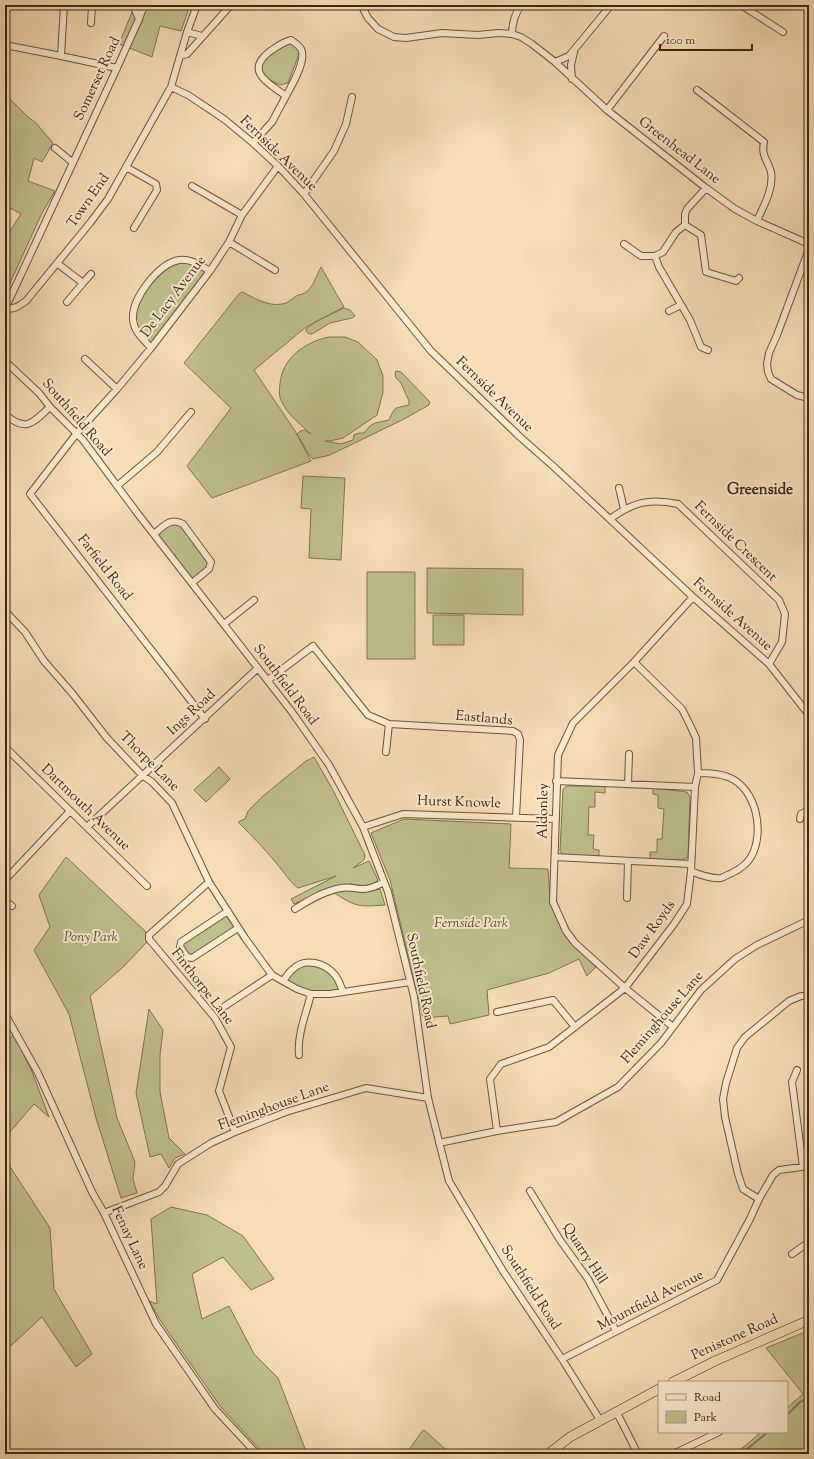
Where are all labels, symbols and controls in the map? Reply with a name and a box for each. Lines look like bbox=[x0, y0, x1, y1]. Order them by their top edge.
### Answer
scale bar bbox=[660, 26, 752, 52]
text: 100 m bbox=[666, 32, 695, 50]
street label: Somerset Road bbox=[70, 34, 126, 124]
street label: Fernside Avenue bbox=[235, 112, 321, 196]
street label: Greenhead Lane bbox=[634, 113, 724, 189]
street label: Town End bbox=[63, 170, 115, 232]
street label: De Lacy Avenue bbox=[137, 252, 211, 342]
street label: Fernside Avenue bbox=[451, 353, 537, 437]
street label: Southfield Road bbox=[37, 375, 116, 461]
district label: Greenside bbox=[727, 480, 793, 501]
street label: Fernside Crescent bbox=[689, 497, 781, 587]
street label: Farfield Road bbox=[72, 531, 136, 605]
street label: Fernside Avenue bbox=[688, 574, 776, 656]
street label: Southfield Road bbox=[248, 640, 322, 730]
street label: Ings Road bbox=[163, 685, 221, 741]
street label: Eastlands bbox=[455, 707, 513, 731]
street label: Thorpe Lane bbox=[114, 727, 184, 797]
street label: Dartmouth Avenue bbox=[36, 760, 134, 856]
street label: Aldonley bbox=[534, 783, 554, 839]
street label: Hurst Knowle bbox=[417, 792, 501, 814]
street label: Daw Royds bbox=[625, 897, 681, 963]
park label: Fernside Park bbox=[434, 914, 509, 934]
park label: Pony Park bbox=[64, 928, 119, 948]
street label: Southfield Road bbox=[400, 931, 440, 1031]
street label: Finthorpe Lane bbox=[166, 944, 238, 1030]
street label: Fleminghouse Lane bbox=[617, 967, 709, 1069]
street label: Fleminghouse Lane bbox=[216, 1078, 332, 1136]
street label: Fenay Lane bbox=[106, 1203, 152, 1273]
street label: Quarry Hill bbox=[557, 1219, 611, 1289]
street label: Southfield Road bbox=[495, 1242, 565, 1334]
street label: Mountfield Avenue bbox=[594, 1266, 708, 1336]
street label: Penistone Road bbox=[688, 1310, 782, 1366]
legend bbox=[658, 1381, 788, 1433]
text: Road bbox=[694, 1389, 721, 1407]
text: Park bbox=[694, 1409, 717, 1427]

